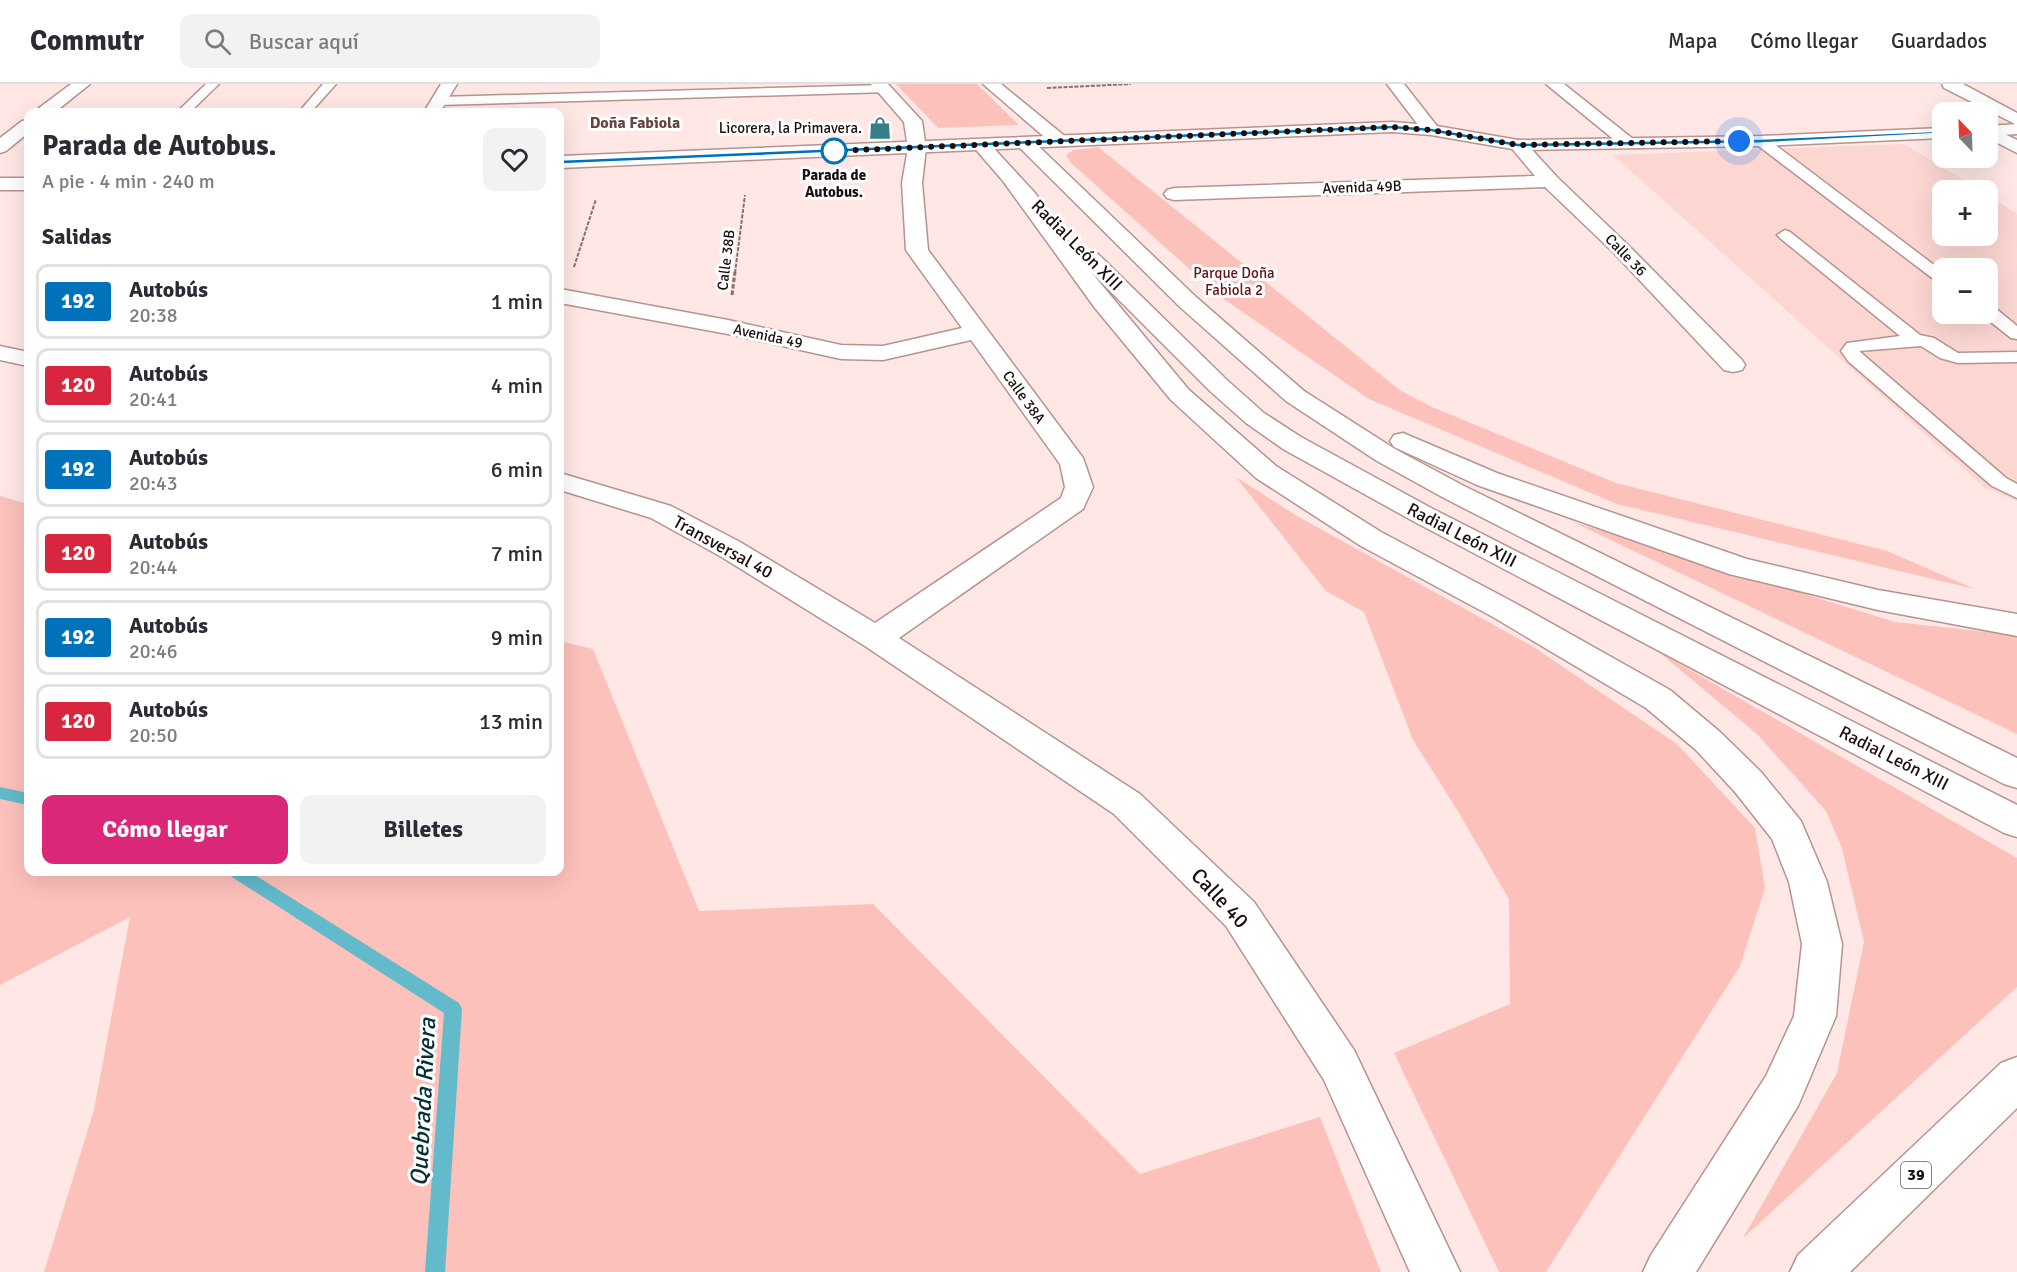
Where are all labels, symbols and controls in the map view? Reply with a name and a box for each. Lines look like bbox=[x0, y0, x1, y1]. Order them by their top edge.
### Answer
search box bbox=[180, 14, 600, 68]
text: Commutr bbox=[30, 24, 144, 58]
icon: search bbox=[201, 25, 234, 58]
text: Buscar aquí bbox=[249, 28, 359, 55]
text: Mapa bbox=[1668, 28, 1717, 54]
text: Cómo llegar bbox=[1750, 28, 1858, 54]
text: Guardados bbox=[1891, 28, 1987, 54]
north arrow bbox=[1932, 102, 1998, 168]
map controls bbox=[1932, 102, 1998, 324]
district label: Doña Fabiola bbox=[590, 113, 680, 133]
shop icon: Licorera, la Primavera. bbox=[867, 115, 893, 141]
place label: Licorera, la Primavera. bbox=[719, 119, 862, 137]
your location bbox=[1724, 126, 1754, 156]
button: heart bbox=[483, 128, 546, 191]
text: Parada de Autobus. bbox=[42, 129, 277, 163]
marker: Parada de Autobus. bbox=[821, 138, 847, 164]
place label: Parada de Autobus. bbox=[802, 166, 866, 201]
text: A pie · 4 min · 240 m bbox=[42, 169, 215, 194]
street label: Avenida 49B bbox=[1322, 177, 1402, 197]
button: + bbox=[1932, 180, 1998, 246]
street label: Radial León XIII bbox=[1027, 195, 1127, 295]
text: Salidas bbox=[42, 223, 112, 250]
street label: Calle 38B bbox=[713, 229, 739, 291]
street label: Calle 36 bbox=[1601, 230, 1651, 280]
button: − bbox=[1932, 258, 1998, 324]
park label: Parque Doña Fabiola 2 bbox=[1193, 264, 1275, 299]
text: Autobús bbox=[129, 276, 208, 303]
text: 192 bbox=[61, 288, 95, 314]
text: 1 min bbox=[491, 288, 543, 315]
text: 20:38 bbox=[129, 303, 178, 328]
street label: Avenida 49 bbox=[732, 320, 804, 352]
text: Autobús bbox=[129, 360, 208, 387]
street label: Calle 38A bbox=[999, 367, 1049, 427]
text: 120 bbox=[61, 372, 95, 398]
text: 4 min bbox=[491, 372, 543, 399]
text: 20:41 bbox=[129, 387, 178, 412]
text: Autobús bbox=[129, 444, 208, 471]
text: 192 bbox=[61, 456, 95, 482]
text: 6 min bbox=[491, 456, 543, 483]
text: 20:43 bbox=[129, 471, 178, 496]
street label: Radial León XIII bbox=[1404, 498, 1520, 572]
street label: Transversal 40 bbox=[669, 511, 777, 583]
text: Autobús bbox=[129, 528, 208, 555]
text: 120 bbox=[61, 540, 95, 566]
text: 7 min bbox=[491, 540, 543, 567]
text: 20:44 bbox=[129, 555, 178, 580]
text: Autobús bbox=[129, 612, 208, 639]
text: 192 bbox=[61, 624, 95, 650]
text: 9 min bbox=[491, 624, 543, 651]
text: 20:46 bbox=[129, 639, 178, 664]
text: Autobús bbox=[129, 696, 208, 723]
text: 120 bbox=[61, 708, 95, 734]
text: 13 min bbox=[479, 708, 543, 735]
street label: Radial León XIII bbox=[1836, 721, 1952, 795]
text: 20:50 bbox=[129, 723, 178, 748]
button: Cómo llegar bbox=[42, 795, 288, 864]
button: Billetes bbox=[300, 795, 546, 864]
street label: Calle 40 bbox=[1186, 862, 1254, 934]
water label: Quebrada Rivera bbox=[404, 1016, 442, 1187]
road number: 39 bbox=[1901, 1162, 1931, 1188]

